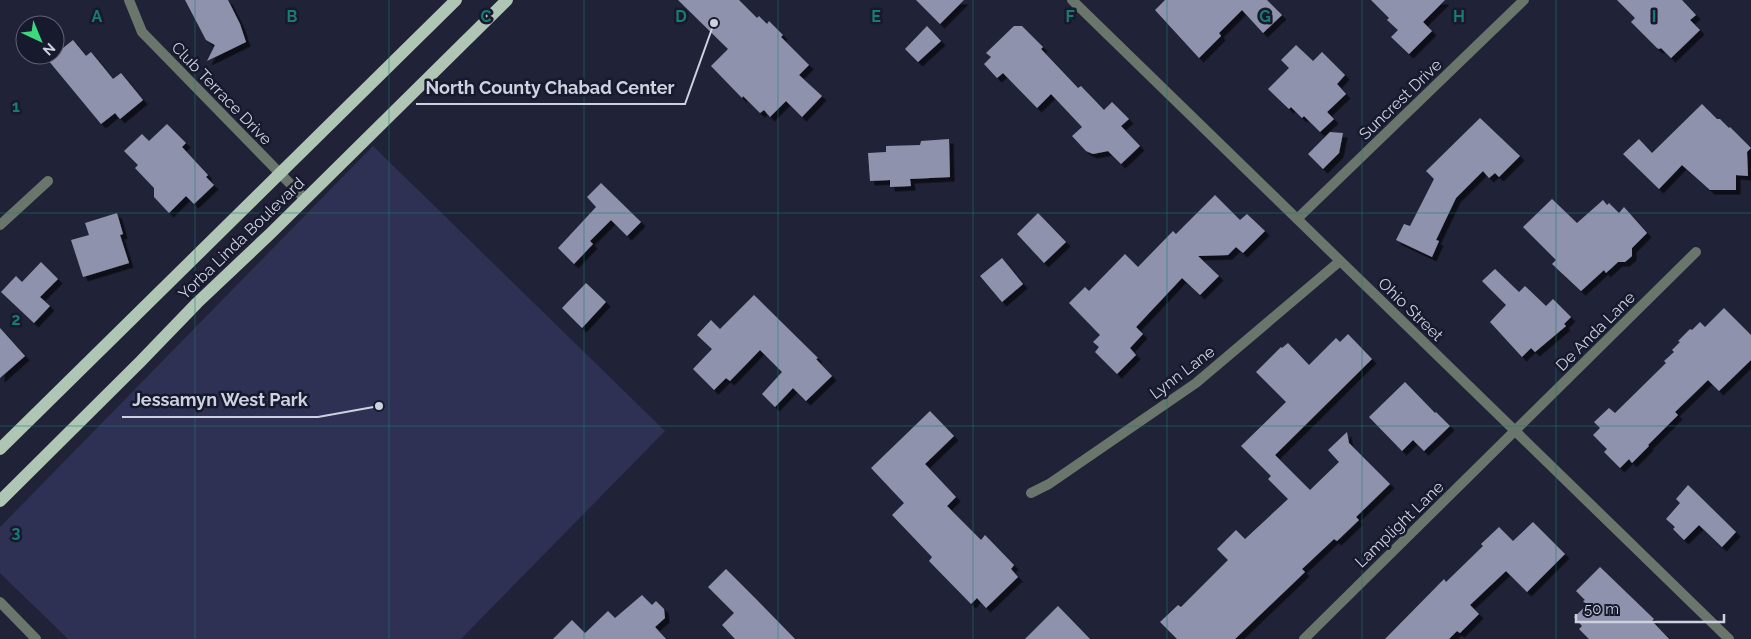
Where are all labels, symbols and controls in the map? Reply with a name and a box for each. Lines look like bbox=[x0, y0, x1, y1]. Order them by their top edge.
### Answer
text: A bbox=[92, 7, 103, 26]
text: B bbox=[287, 7, 298, 26]
text: C bbox=[481, 7, 492, 26]
text: D bbox=[675, 7, 687, 26]
text: E bbox=[871, 7, 881, 26]
text: F bbox=[1065, 7, 1075, 26]
text: G bbox=[1259, 7, 1271, 26]
text: H bbox=[1453, 7, 1465, 26]
text: I bbox=[1652, 7, 1656, 26]
north arrow bbox=[15, 15, 65, 65]
street label: Club Terrace Drive bbox=[168, 38, 276, 149]
text: N bbox=[40, 40, 58, 59]
street label: Suncrest Drive bbox=[1355, 55, 1446, 144]
callout: North County Chabad Center bbox=[416, 71, 685, 104]
text: North County Chabad Center bbox=[425, 77, 675, 98]
text: 1 bbox=[12, 97, 20, 116]
street label: Yorba Linda Boulevard bbox=[175, 173, 308, 303]
street label: Ohio Street bbox=[1374, 274, 1447, 345]
street label: De Anda Lane bbox=[1552, 288, 1639, 375]
text: 2 bbox=[11, 310, 21, 329]
street label: Lynn Lane bbox=[1146, 342, 1218, 403]
callout: Jessamyn West Park bbox=[122, 384, 318, 417]
text: Jessamyn West Park bbox=[132, 389, 309, 410]
street label: Lamplight Lane bbox=[1351, 477, 1448, 571]
text: 3 bbox=[12, 523, 21, 542]
scale bar bbox=[1576, 592, 1724, 624]
text: 50 m bbox=[1584, 600, 1619, 618]

